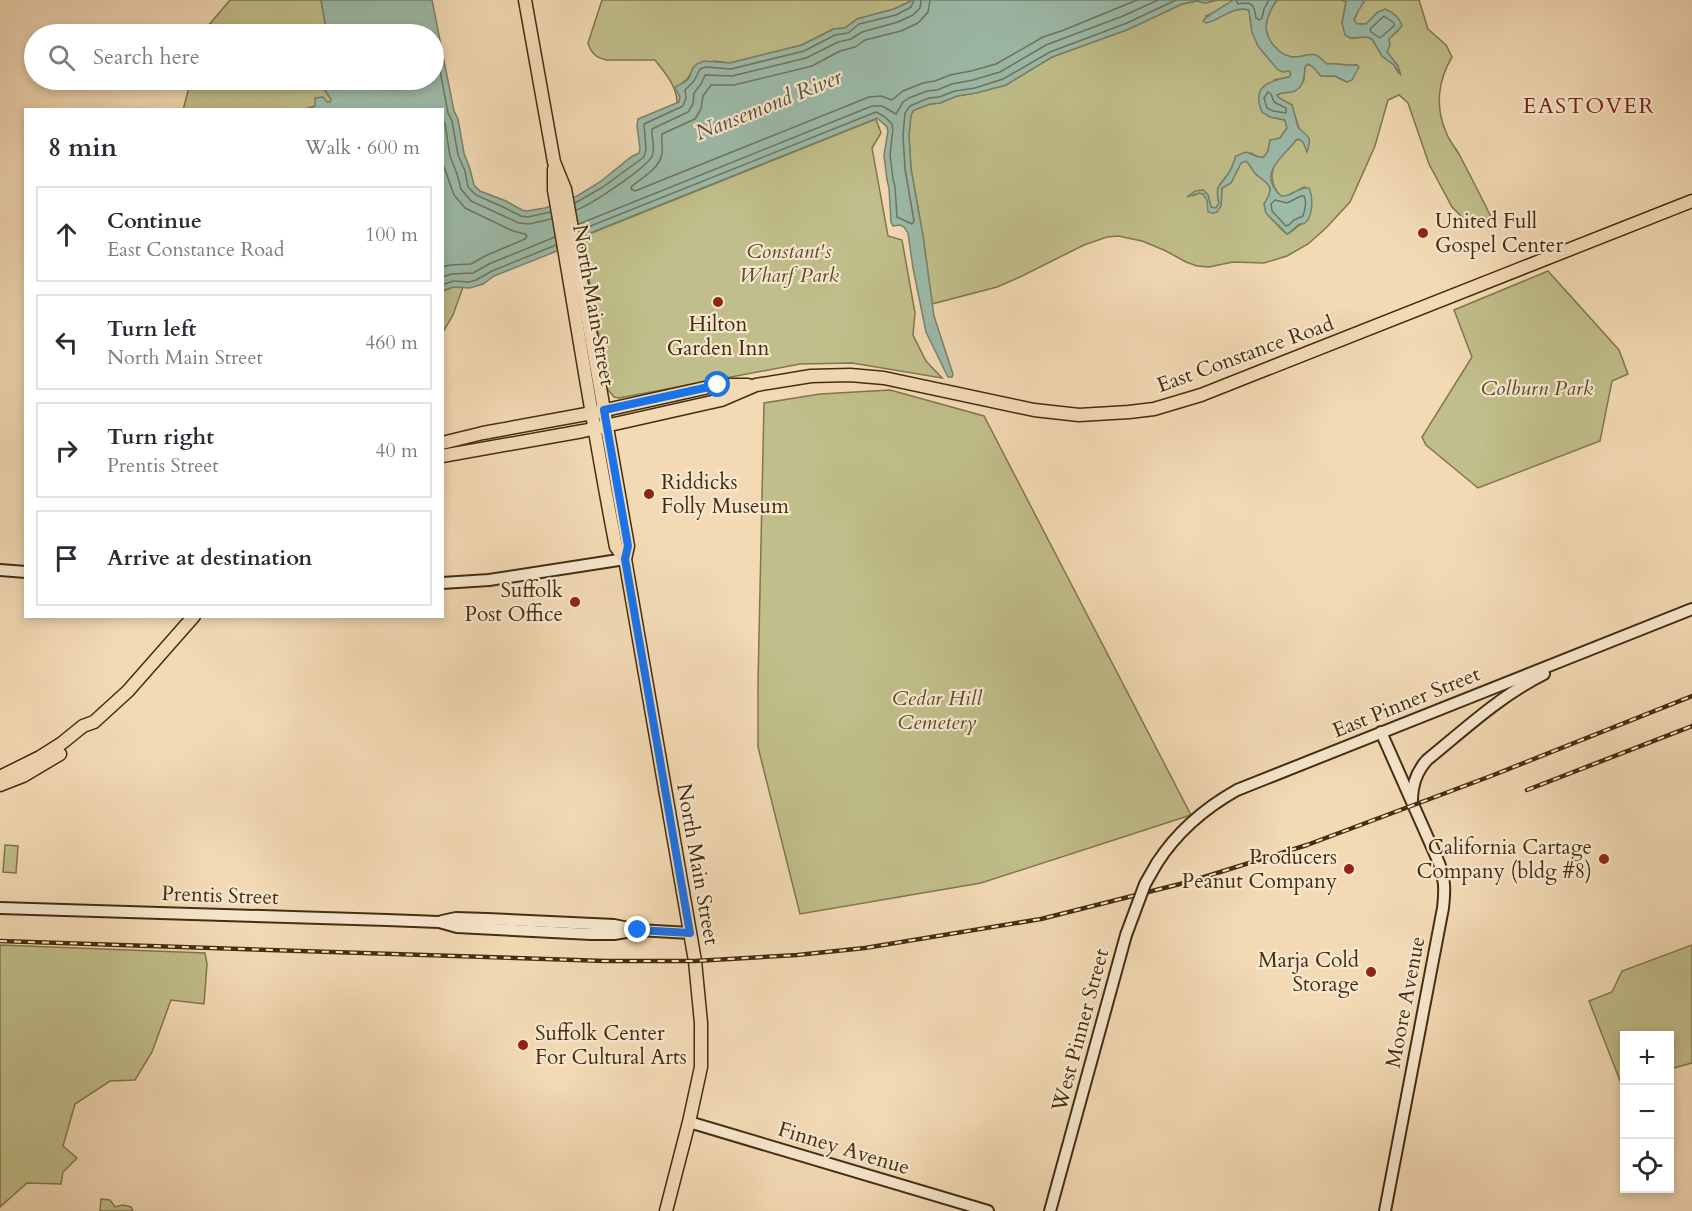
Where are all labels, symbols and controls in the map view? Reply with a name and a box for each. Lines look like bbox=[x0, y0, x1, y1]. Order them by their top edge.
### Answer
search box bbox=[24, 24, 444, 90]
icon: search bbox=[45, 41, 78, 74]
text: Search here bbox=[93, 42, 200, 72]
water label: Nansemond River bbox=[691, 62, 847, 148]
district label: EASTOVER bbox=[1523, 91, 1655, 121]
text: 8 min bbox=[48, 130, 117, 165]
text: Walk · 600 m bbox=[305, 134, 420, 161]
text: Continue bbox=[107, 206, 202, 236]
place label: United Full Gospel Center bbox=[1435, 207, 1563, 260]
icon: ahead bbox=[50, 218, 83, 251]
text: 100 m bbox=[365, 221, 418, 248]
street label: North Main Street bbox=[565, 222, 622, 389]
marker: United Full Gospel Center bbox=[1416, 226, 1430, 240]
text: East Constance Road bbox=[107, 236, 284, 263]
park label: Constant's Wharf Park bbox=[739, 237, 840, 290]
marker: Hilton Garden Inn bbox=[711, 295, 725, 309]
street label: East Constance Road bbox=[1153, 309, 1338, 400]
place label: Hilton Garden Inn bbox=[667, 310, 769, 363]
text: Turn left bbox=[107, 314, 196, 344]
icon: left bbox=[50, 326, 83, 359]
text: 460 m bbox=[365, 329, 418, 356]
text: North Main Street bbox=[107, 344, 263, 371]
route start bbox=[704, 371, 730, 397]
park label: Colburn Park bbox=[1481, 374, 1594, 403]
text: Turn right bbox=[107, 422, 214, 452]
icon: right bbox=[50, 434, 83, 467]
text: 40 m bbox=[375, 437, 418, 464]
text: Prentis Street bbox=[107, 452, 219, 479]
place label: Riddicks Folly Museum bbox=[661, 468, 789, 521]
marker: Riddicks Folly Museum bbox=[642, 487, 656, 501]
icon: arrive bbox=[50, 542, 83, 575]
text: Arrive at destination bbox=[107, 543, 312, 573]
place label: Suffolk Post Office bbox=[465, 576, 564, 629]
marker: Suffolk Post Office bbox=[568, 595, 582, 609]
street label: East Pinner Street bbox=[1328, 659, 1485, 745]
park label: Cedar Hill Cemetery bbox=[892, 684, 983, 737]
street label: North Main Street bbox=[669, 781, 726, 948]
place label: California Cartage Company (bldg #8) bbox=[1416, 833, 1592, 886]
place label: Producers Peanut Company bbox=[1182, 843, 1337, 896]
marker: California Cartage Company (bldg #8) bbox=[1597, 852, 1611, 866]
marker: Producers Peanut Company bbox=[1342, 862, 1356, 876]
street label: Prentis Street bbox=[161, 879, 279, 912]
route end bbox=[624, 916, 650, 942]
street label: Moore Avenue bbox=[1379, 934, 1432, 1070]
street label: West Pinner Street bbox=[1045, 945, 1116, 1116]
place label: Marja Cold Storage bbox=[1258, 946, 1359, 999]
marker: Marja Cold Storage bbox=[1364, 965, 1378, 979]
place label: Suffolk Center For Cultural Arts bbox=[535, 1019, 687, 1072]
map controls bbox=[1620, 1031, 1674, 1193]
button: + bbox=[1620, 1031, 1674, 1085]
marker: Suffolk Center For Cultural Arts bbox=[516, 1038, 530, 1052]
button: − bbox=[1620, 1085, 1674, 1139]
street label: Finney Avenue bbox=[775, 1115, 913, 1182]
button: locate bbox=[1620, 1139, 1674, 1193]

